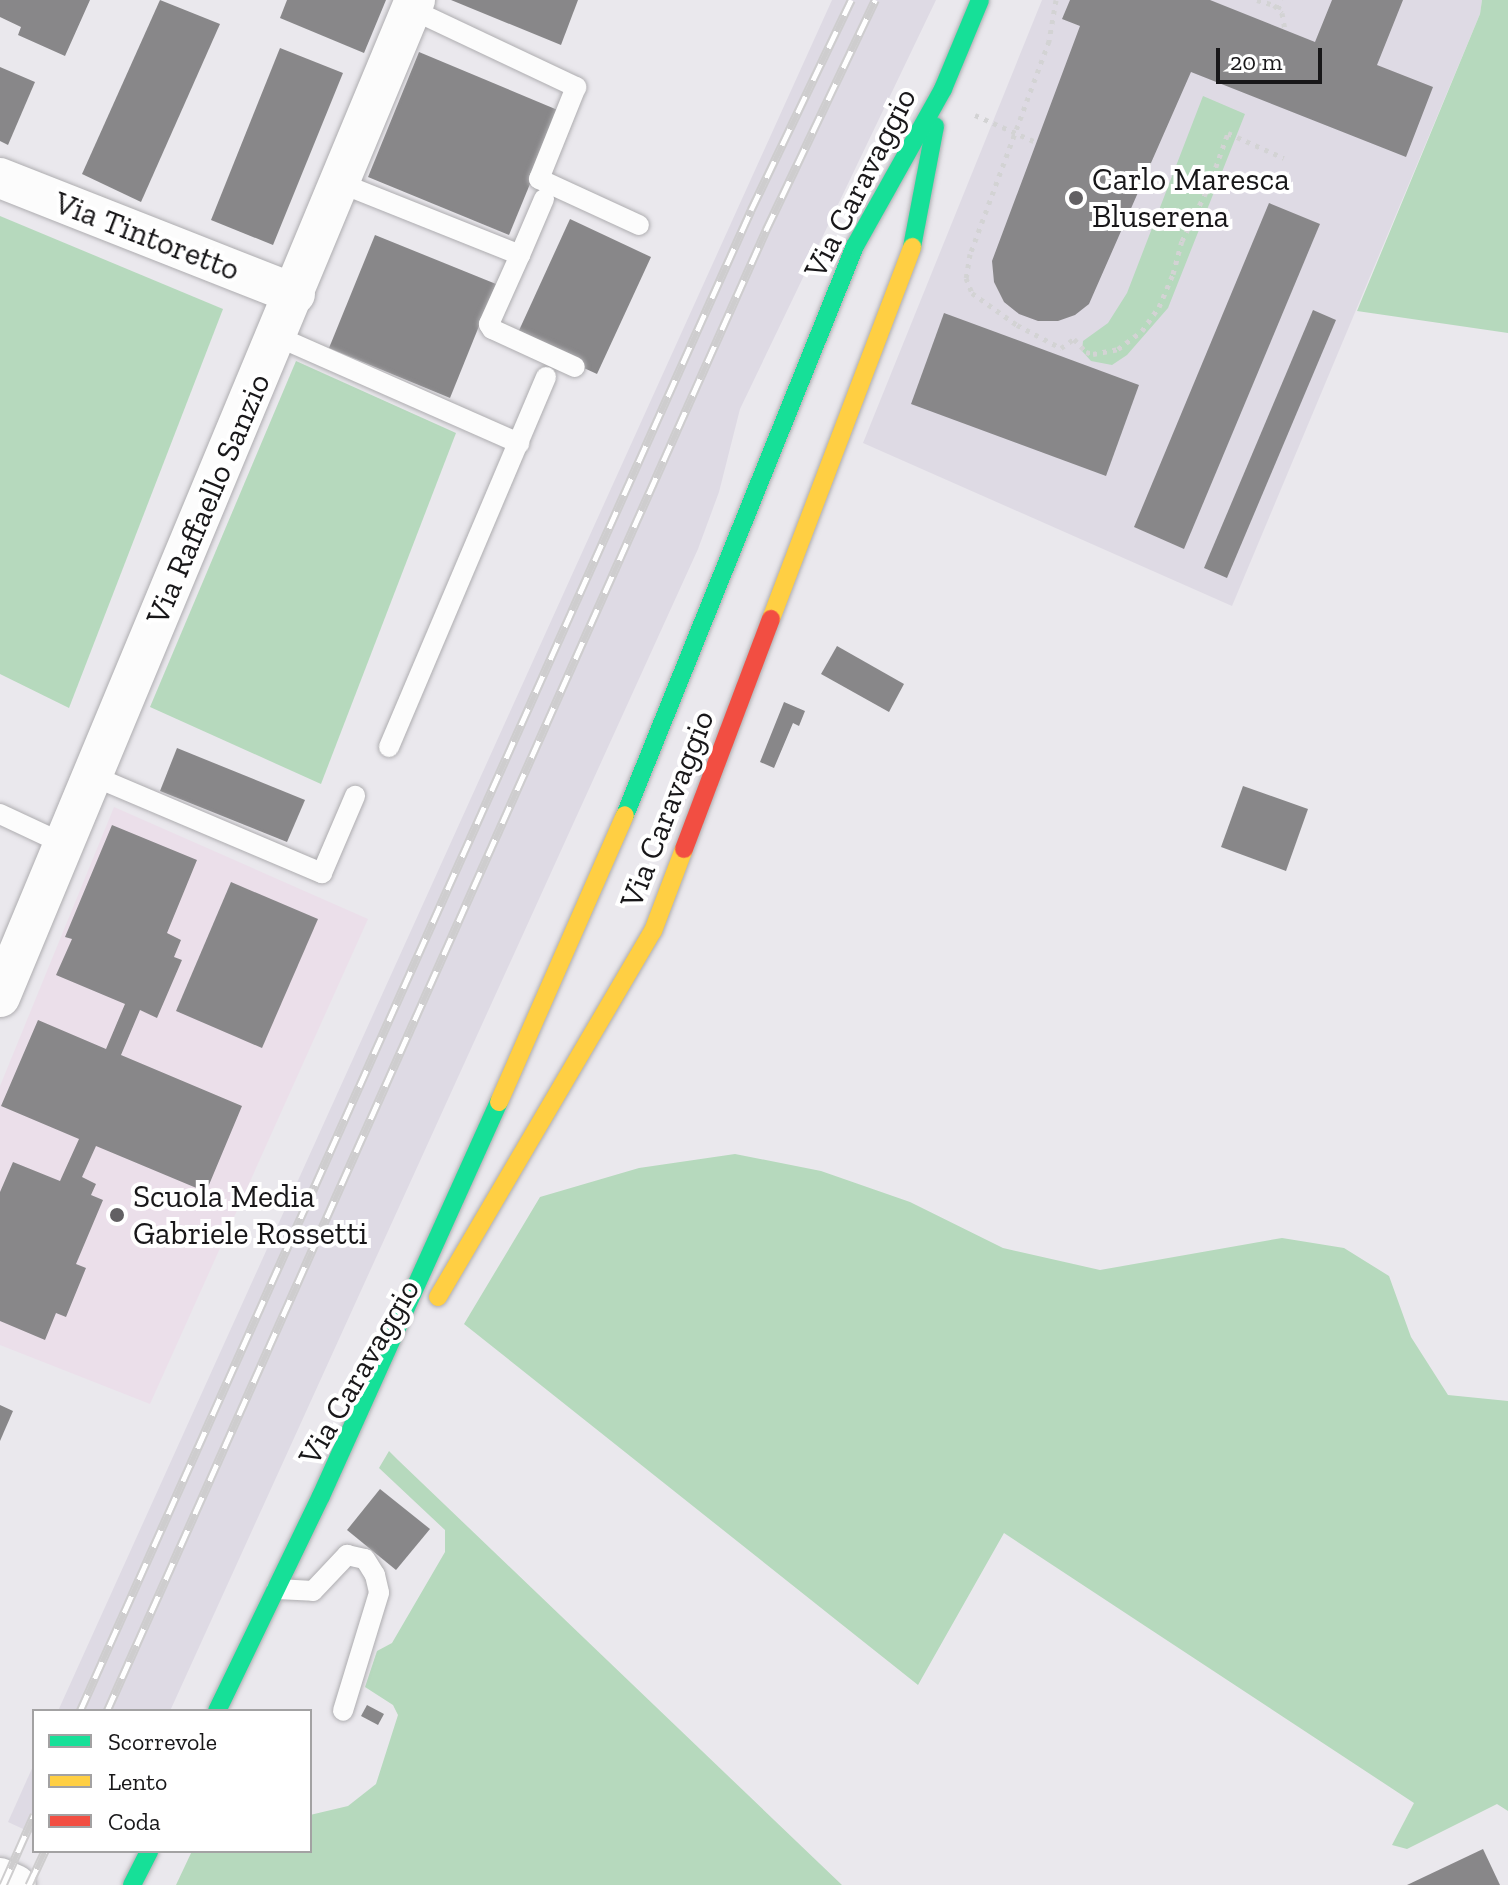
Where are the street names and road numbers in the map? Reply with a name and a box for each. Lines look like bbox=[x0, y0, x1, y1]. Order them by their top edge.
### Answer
street label: Via Caravaggio bbox=[796, 81, 924, 285]
street label: Via Tintoretto bbox=[49, 183, 245, 289]
street label: Via Raffaello Sanzio bbox=[138, 368, 278, 630]
street label: Via Caravaggio bbox=[612, 705, 722, 913]
street label: Via Caravaggio bbox=[290, 1272, 428, 1472]

